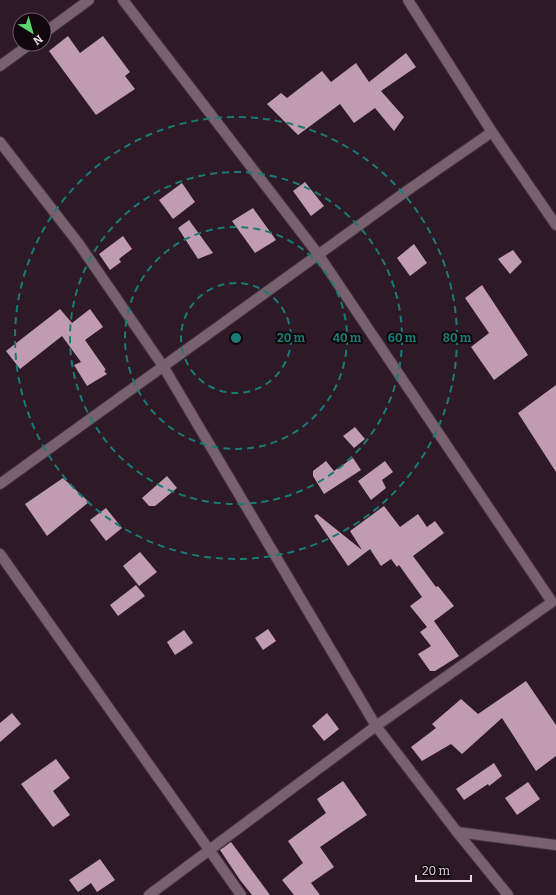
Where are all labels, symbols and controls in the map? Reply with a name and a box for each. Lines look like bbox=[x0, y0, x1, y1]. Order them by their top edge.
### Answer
north arrow bbox=[12, 12, 52, 52]
text: N bbox=[30, 32, 45, 48]
centre of rings bbox=[229, 331, 243, 345]
text: 20 m bbox=[277, 331, 306, 345]
text: 40 m bbox=[333, 331, 362, 345]
text: 60 m bbox=[388, 331, 417, 345]
text: 80 m bbox=[443, 331, 472, 345]
scale bar bbox=[416, 857, 471, 883]
text: 20 m bbox=[422, 864, 451, 878]

